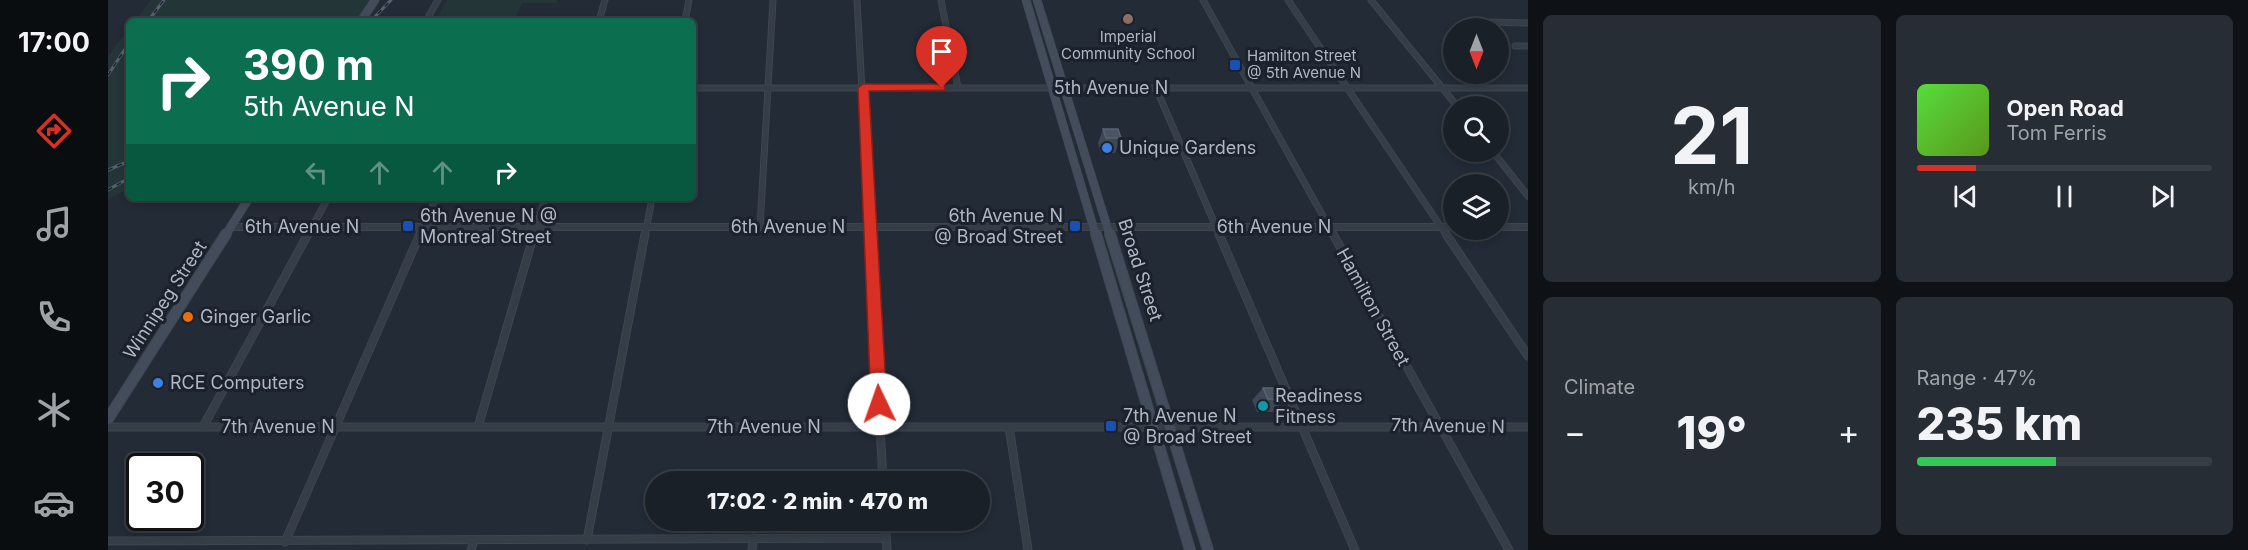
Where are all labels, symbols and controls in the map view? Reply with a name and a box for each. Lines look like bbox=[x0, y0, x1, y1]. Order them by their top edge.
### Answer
marker: Imperial Community School bbox=[1121, 12, 1135, 26]
north arrow bbox=[1443, 18, 1509, 84]
map controls bbox=[1443, 18, 1509, 240]
text: 17:00 bbox=[18, 26, 90, 59]
pin bbox=[916, 26, 967, 88]
place label: Imperial Community School bbox=[1061, 27, 1195, 63]
icon: arrive bbox=[925, 35, 958, 68]
text: 390 m bbox=[243, 39, 374, 90]
icon: right bbox=[144, 42, 222, 120]
place label: Hamilton Street @ 5th Avenue N bbox=[1247, 46, 1361, 82]
marker: Hamilton Street @ 5th Avenue N bbox=[1228, 58, 1242, 72]
street label: 5th Avenue N bbox=[1054, 77, 1168, 98]
text: 21 bbox=[1670, 88, 1753, 183]
text: 5th Avenue N bbox=[243, 90, 415, 123]
text: Open Road bbox=[2007, 95, 2124, 121]
button: search bbox=[1443, 96, 1509, 162]
icon: directions bbox=[33, 110, 75, 152]
text: Tom Ferris bbox=[2007, 121, 2107, 145]
place label: Unique Gardens bbox=[1119, 137, 1256, 158]
marker: Unique Gardens bbox=[1100, 141, 1114, 155]
icon: left bbox=[300, 156, 333, 189]
icon: ahead bbox=[363, 156, 396, 189]
icon: ahead bbox=[426, 156, 459, 189]
icon: right bbox=[489, 156, 522, 189]
button: layers bbox=[1443, 174, 1509, 240]
text: km/h bbox=[1688, 175, 1736, 199]
icon: previous bbox=[1949, 180, 1982, 213]
icon: pause bbox=[2048, 180, 2081, 213]
icon: next bbox=[2146, 180, 2179, 213]
icon: music bbox=[33, 203, 75, 245]
place label: 6th Avenue N @ Montreal Street bbox=[420, 205, 557, 247]
place label: 6th Avenue N @ Broad Street bbox=[934, 205, 1063, 247]
street label: 6th Avenue N bbox=[245, 216, 359, 237]
street label: 6th Avenue N bbox=[731, 216, 845, 237]
street label: Broad Street bbox=[1114, 216, 1167, 324]
street label: 6th Avenue N bbox=[1217, 216, 1331, 237]
marker: 6th Avenue N @ Montreal Street bbox=[401, 219, 415, 233]
marker: 6th Avenue N @ Broad Street bbox=[1068, 219, 1082, 233]
street label: Winnipeg Street bbox=[119, 237, 211, 363]
street label: Hamilton Street bbox=[1332, 244, 1414, 369]
icon: phone bbox=[33, 296, 75, 338]
place label: Ginger Garlic bbox=[200, 306, 311, 327]
marker: Ginger Garlic bbox=[181, 310, 195, 324]
text: Range · 47% bbox=[1917, 366, 2037, 390]
place label: RCE Computers bbox=[170, 372, 304, 393]
position arrow bbox=[847, 372, 911, 436]
text: Climate bbox=[1564, 375, 1635, 399]
marker: RCE Computers bbox=[151, 376, 165, 390]
place label: Readiness Fitness bbox=[1275, 385, 1363, 427]
icon: climate bbox=[33, 389, 75, 431]
text: 235 km bbox=[1917, 396, 2082, 451]
marker: Readiness Fitness bbox=[1256, 399, 1270, 413]
place label: 7th Avenue N @ Broad Street bbox=[1123, 405, 1252, 447]
text: 19° bbox=[1677, 405, 1747, 460]
text: − bbox=[1564, 412, 1586, 452]
text: + bbox=[1838, 412, 1859, 452]
street label: 7th Avenue N bbox=[1391, 414, 1505, 437]
street label: 7th Avenue N bbox=[221, 416, 335, 437]
street label: 7th Avenue N bbox=[707, 416, 821, 437]
marker: 7th Avenue N @ Broad Street bbox=[1104, 419, 1118, 433]
speed limit sign: 30 bbox=[126, 453, 204, 531]
icon: car bbox=[33, 482, 75, 524]
text: 17:02 · 2 min · 470 m bbox=[707, 488, 928, 514]

